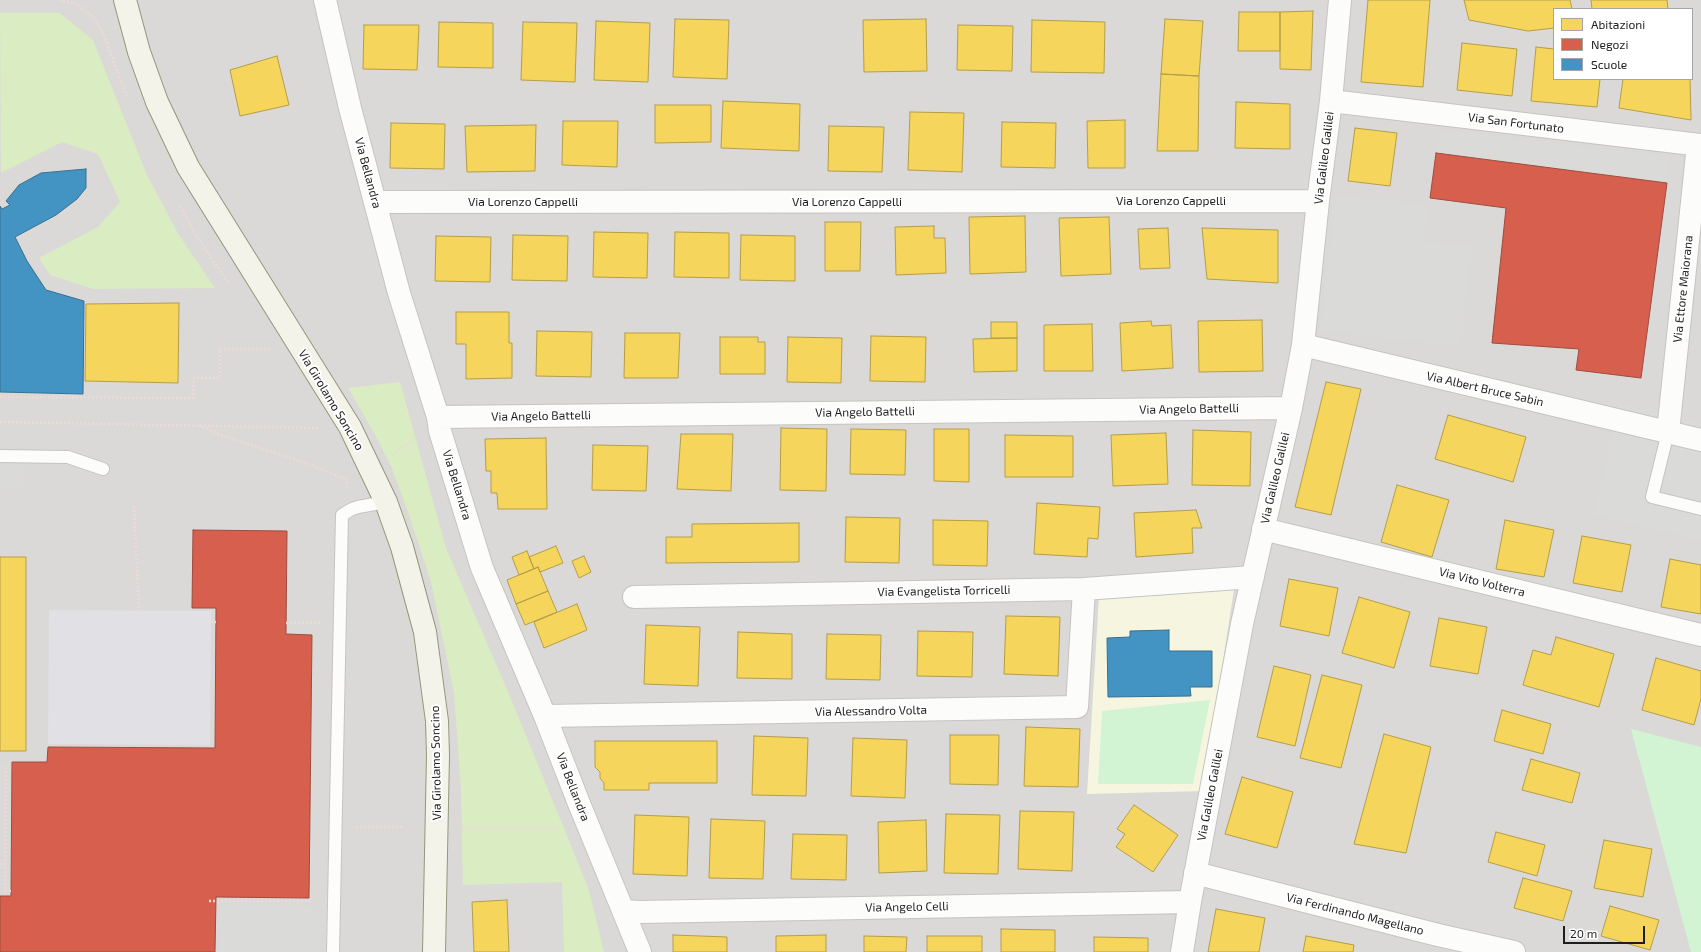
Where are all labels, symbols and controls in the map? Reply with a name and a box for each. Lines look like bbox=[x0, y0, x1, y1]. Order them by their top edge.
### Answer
legend bbox=[1553, 8, 1693, 80]
text: Abitazioni bbox=[1591, 17, 1645, 31]
text: Negozi bbox=[1591, 37, 1628, 51]
text: Scuole bbox=[1591, 57, 1627, 71]
street label: Via San Fortunato bbox=[1467, 110, 1565, 136]
street label: Via Galileo Galilei bbox=[1311, 111, 1337, 205]
street label: Via Bellandra bbox=[352, 136, 384, 210]
street label: Via Lorenzo Cappelli bbox=[1116, 194, 1226, 208]
street label: Via Lorenzo Cappelli bbox=[468, 195, 578, 209]
street label: Via Lorenzo Cappelli bbox=[792, 195, 902, 209]
street label: Via Ettore Maiorana bbox=[1670, 235, 1696, 343]
street label: Via Girolamo Soncino bbox=[295, 347, 367, 453]
street label: Via Albert Bruce Sabin bbox=[1425, 368, 1545, 410]
street label: Via Angelo Battelli bbox=[1139, 401, 1239, 417]
street label: Via Angelo Battelli bbox=[815, 404, 915, 420]
street label: Via Angelo Battelli bbox=[491, 408, 591, 424]
street label: Via Galileo Galilei bbox=[1257, 431, 1293, 525]
street label: Via Bellandra bbox=[440, 448, 474, 522]
street label: Via Vito Volterra bbox=[1437, 564, 1527, 600]
street label: Via Evangelista Torricelli bbox=[877, 583, 1011, 599]
street label: Via Alessandro Volta bbox=[815, 703, 927, 719]
street label: Via Girolamo Soncino bbox=[428, 705, 444, 821]
street label: Via Galileo Galilei bbox=[1194, 748, 1226, 842]
street label: Via Bellandra bbox=[553, 751, 593, 823]
street label: Via Ferdinando Magellano bbox=[1285, 890, 1425, 938]
street label: Via Angelo Celli bbox=[865, 899, 949, 915]
scale bar bbox=[1565, 918, 1647, 944]
text: 20 m bbox=[1570, 926, 1597, 940]

